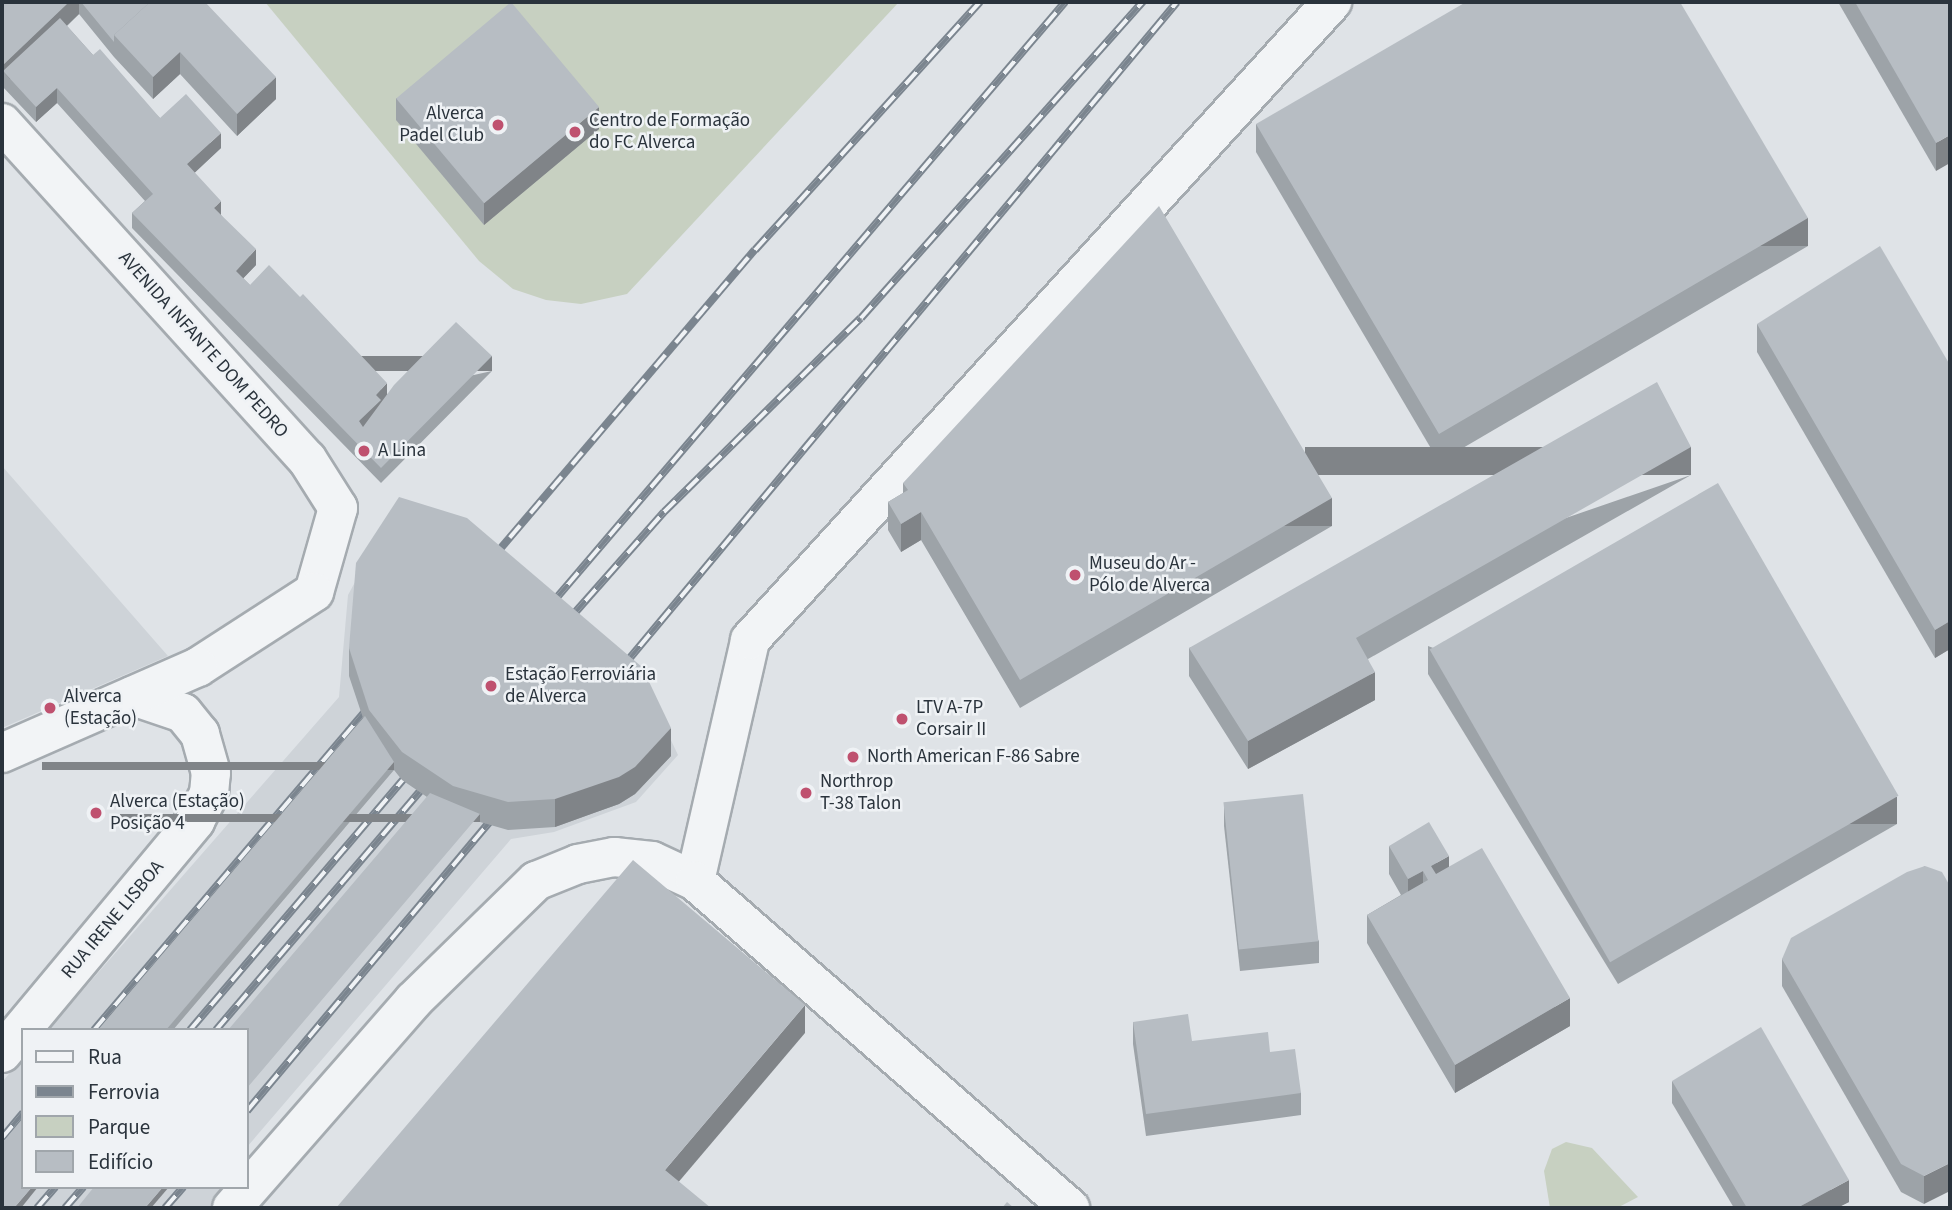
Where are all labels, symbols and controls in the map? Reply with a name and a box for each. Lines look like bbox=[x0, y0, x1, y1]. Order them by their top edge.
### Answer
place label: Alverca Padel Club bbox=[399, 103, 484, 147]
place label: Centro de Formação do FC Alverca bbox=[589, 110, 750, 154]
marker: Alverca Padel Club bbox=[490, 117, 506, 133]
marker: Centro de Formação do FC Alverca bbox=[567, 124, 583, 140]
street label: AVENIDA INFANTE DOM PEDRO bbox=[113, 247, 293, 443]
place label: A Lina bbox=[378, 440, 426, 462]
marker: A Lina bbox=[356, 443, 372, 459]
place label: Museu do Ar - Pólo de Alverca bbox=[1089, 553, 1210, 597]
marker: Museu do Ar - Pólo de Alverca bbox=[1067, 567, 1083, 583]
place label: Estação Ferroviária de Alverca bbox=[505, 664, 656, 708]
marker: Estação Ferroviária de Alverca bbox=[483, 678, 499, 694]
place label: Alverca (Estação) bbox=[64, 686, 137, 730]
place label: LTV A-7P Corsair II bbox=[916, 697, 986, 741]
marker: Alverca (Estação) bbox=[42, 700, 58, 716]
marker: LTV A-7P Corsair II bbox=[894, 711, 910, 727]
place label: North American F-86 Sabre bbox=[867, 746, 1080, 768]
marker: North American F-86 Sabre bbox=[845, 749, 861, 765]
place label: Northrop T-38 Talon bbox=[820, 771, 901, 815]
marker: Northrop T-38 Talon bbox=[798, 785, 814, 801]
place label: Alverca (Estação) Posição 4 bbox=[110, 791, 245, 835]
marker: Alverca (Estação) Posição 4 bbox=[88, 805, 104, 821]
street label: RUA IRENE LISBOA bbox=[57, 856, 169, 984]
legend bbox=[21, 1028, 248, 1189]
text: Rua bbox=[88, 1042, 122, 1072]
text: Ferrovia bbox=[88, 1077, 160, 1107]
text: Parque bbox=[88, 1112, 150, 1142]
text: Edifício bbox=[88, 1147, 153, 1177]

